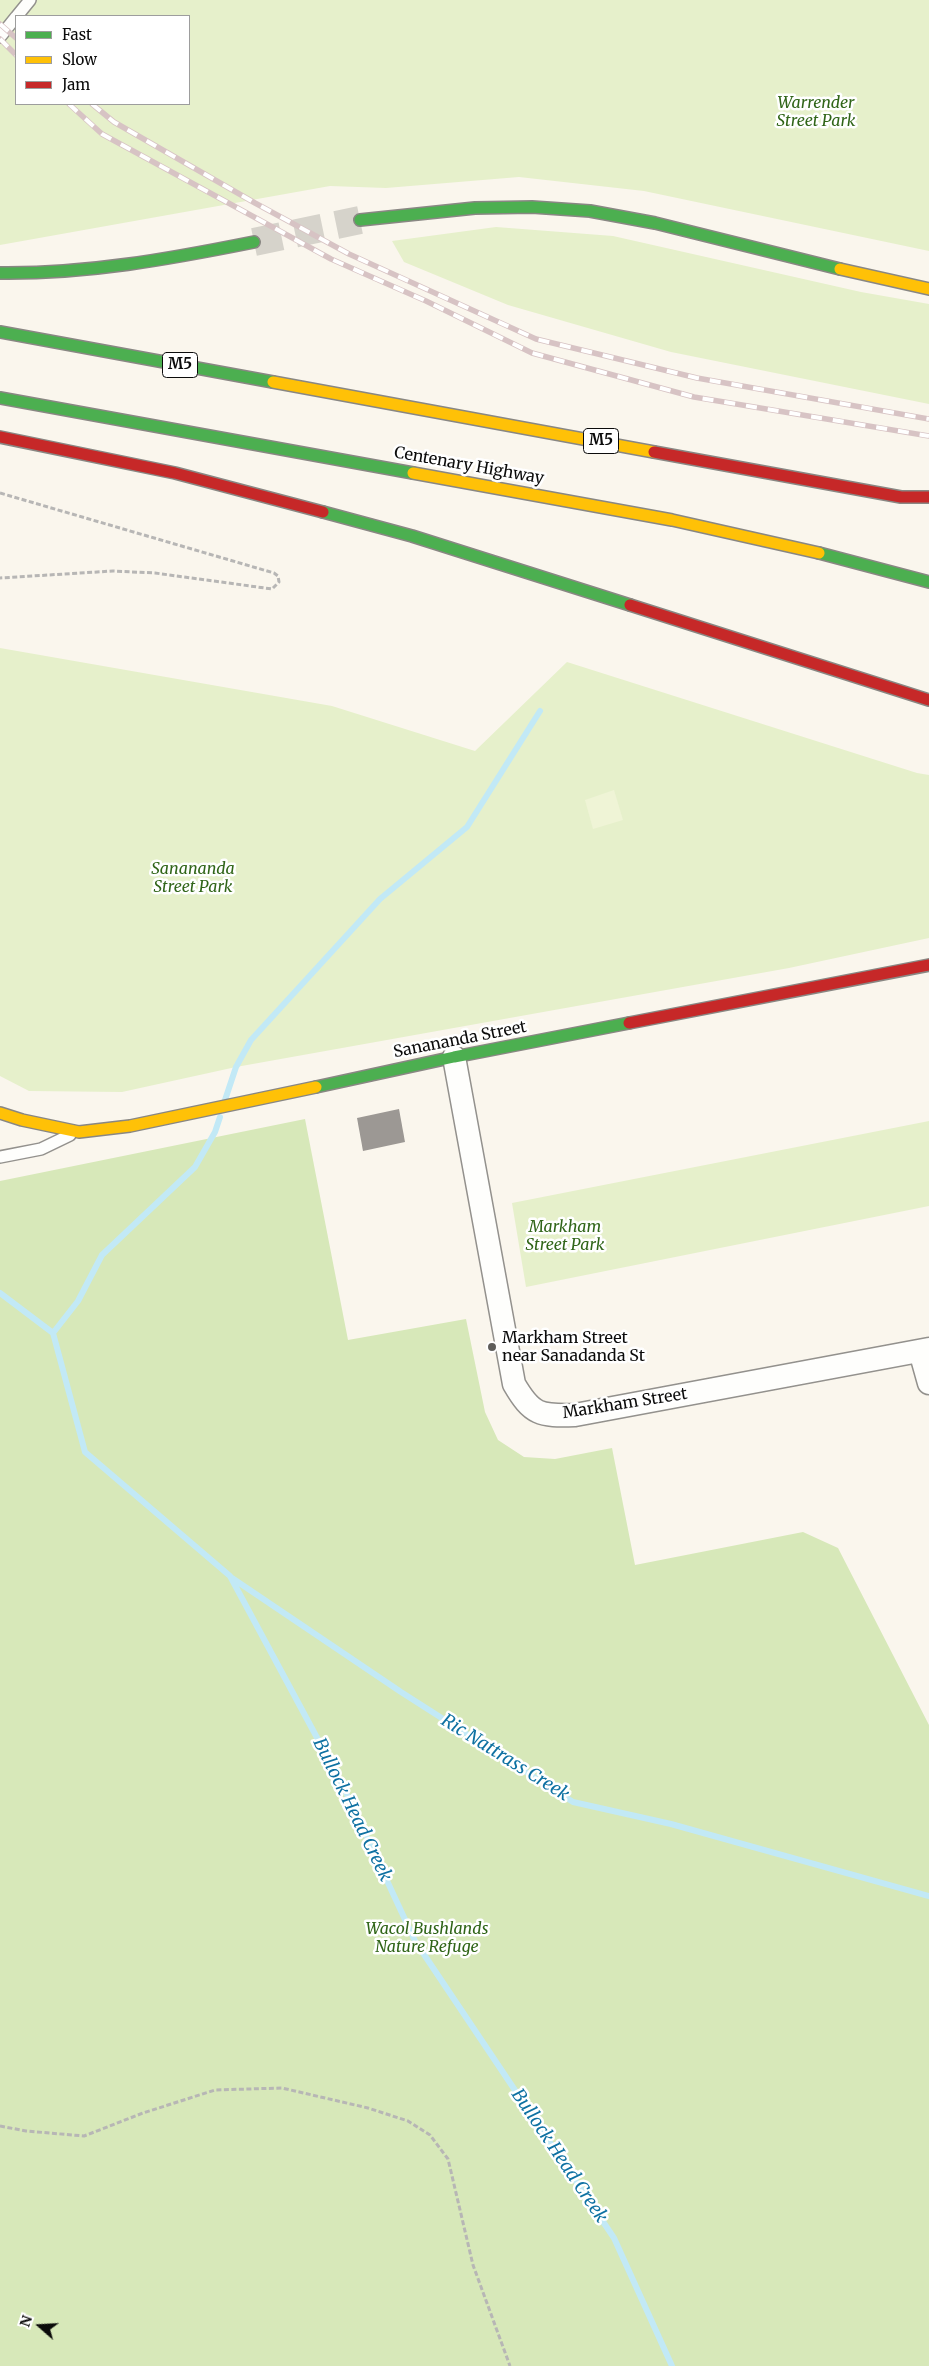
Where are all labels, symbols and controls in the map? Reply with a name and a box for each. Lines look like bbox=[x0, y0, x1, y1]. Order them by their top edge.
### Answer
legend bbox=[15, 15, 190, 105]
text: Fast bbox=[62, 25, 92, 44]
text: Slow bbox=[62, 50, 97, 69]
text: Jam bbox=[62, 75, 90, 94]
park label: Warrender Street Park bbox=[777, 93, 855, 131]
road number: M5 bbox=[162, 352, 198, 378]
road number: M5 bbox=[584, 428, 618, 454]
street label: Centenary Highway bbox=[393, 443, 545, 489]
park label: Sanananda Street Park bbox=[151, 859, 235, 897]
street label: Sanananda Street bbox=[392, 1018, 528, 1062]
park label: Markham Street Park bbox=[526, 1217, 604, 1255]
place label: Markham Street near Sanadanda St bbox=[502, 1328, 645, 1366]
marker: Markham Street near Sanadanda St bbox=[486, 1341, 498, 1353]
street label: Markham Street bbox=[561, 1385, 689, 1423]
water label: Ric Nattrass Creek bbox=[437, 1710, 573, 1806]
water label: Bullock Head Creek bbox=[308, 1735, 396, 1885]
park label: Wacol Bushlands Nature Refuge bbox=[366, 1919, 488, 1957]
water label: Bullock Head Creek bbox=[506, 2085, 612, 2227]
north arrow bbox=[15, 2301, 65, 2351]
text: N bbox=[16, 2313, 36, 2329]

